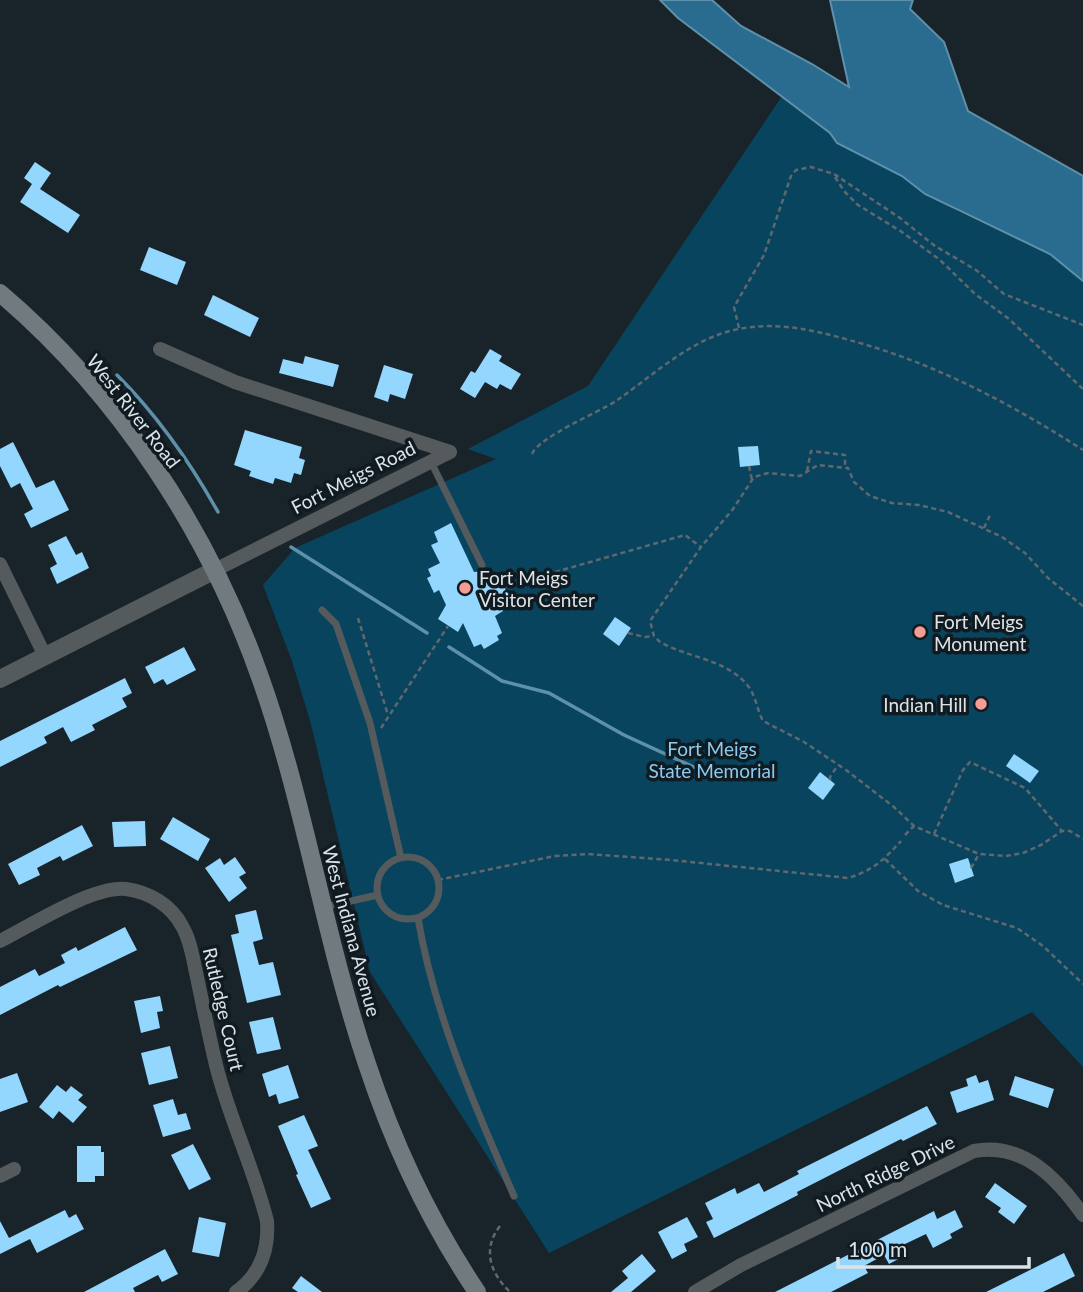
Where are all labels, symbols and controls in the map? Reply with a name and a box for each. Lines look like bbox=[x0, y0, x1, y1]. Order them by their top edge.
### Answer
street label: West River Road bbox=[82, 350, 186, 472]
street label: Fort Meigs Road bbox=[287, 436, 419, 518]
place label: Fort Meigs Visitor Center bbox=[479, 566, 595, 611]
marker: Fort Meigs Visitor Center bbox=[457, 580, 473, 596]
place label: Fort Meigs Monument bbox=[934, 610, 1026, 655]
marker: Fort Meigs Monument bbox=[912, 624, 928, 640]
place label: Indian Hill bbox=[883, 693, 967, 716]
marker: Indian Hill bbox=[973, 696, 989, 712]
park label: Fort Meigs State Memorial bbox=[649, 737, 775, 782]
street label: West Indiana Avenue bbox=[318, 843, 386, 1019]
street label: Rutledge Court bbox=[199, 945, 249, 1073]
street label: North Ridge Drive bbox=[812, 1130, 958, 1216]
scale bar bbox=[838, 1226, 1029, 1270]
text: 100 m bbox=[848, 1236, 907, 1261]

